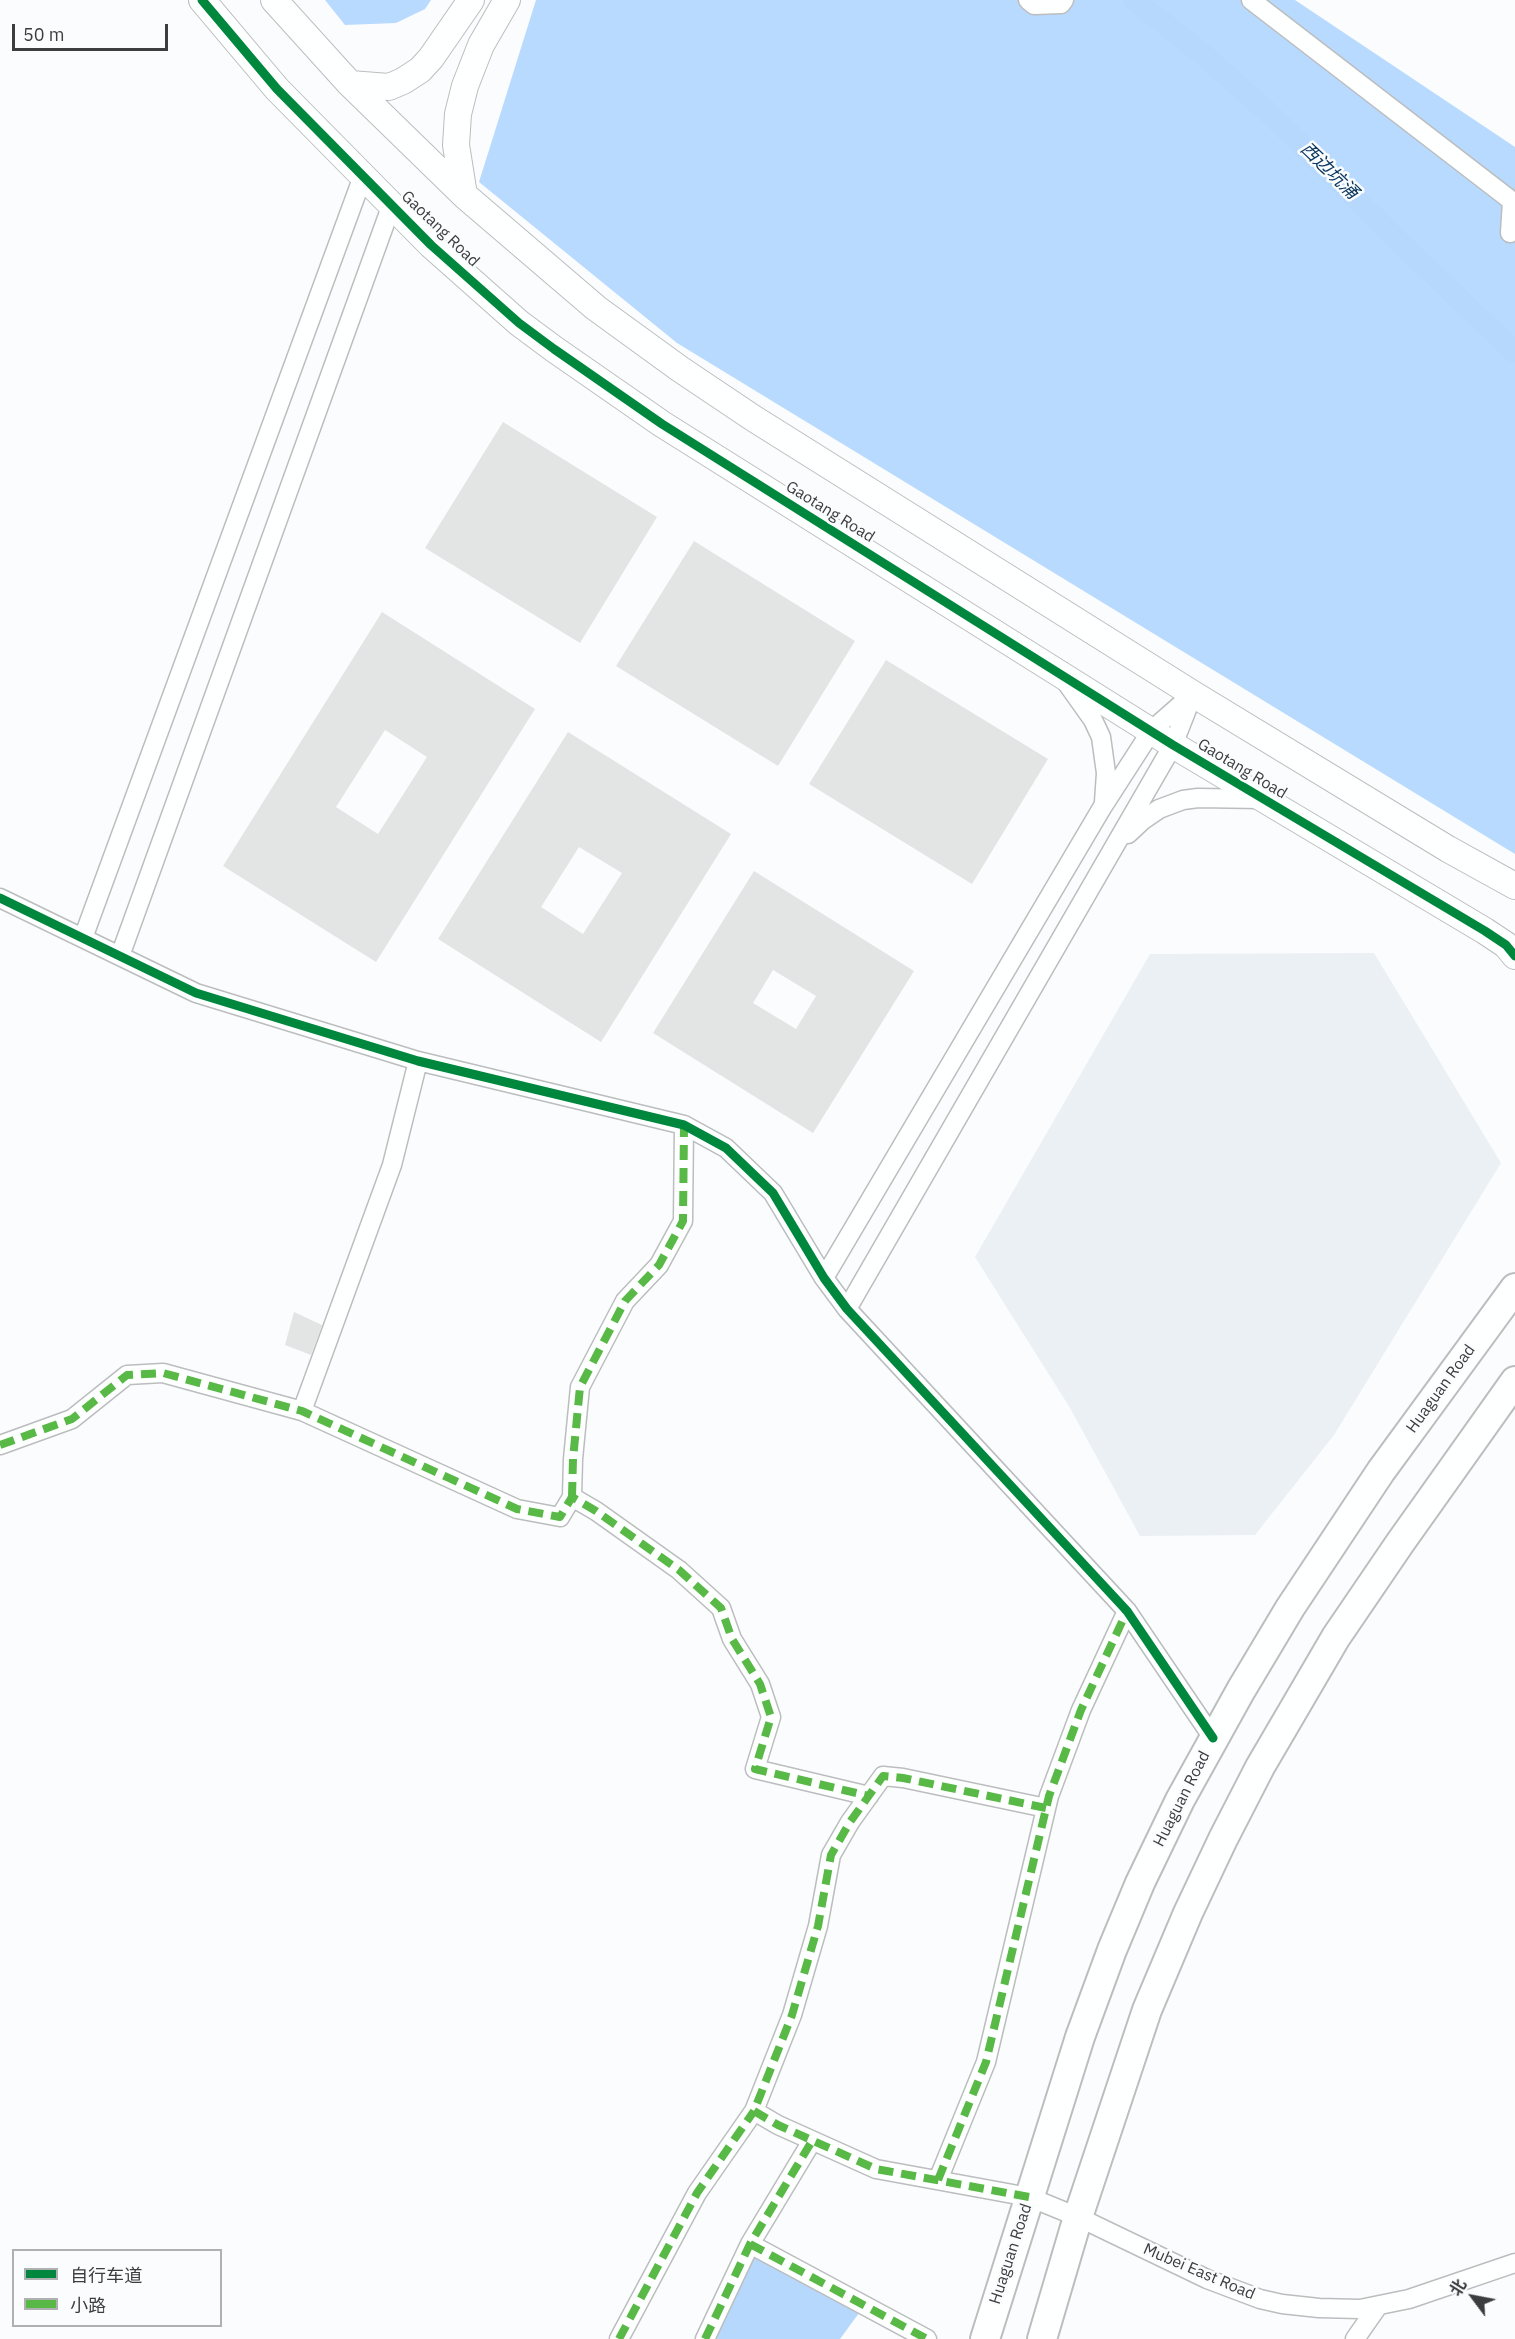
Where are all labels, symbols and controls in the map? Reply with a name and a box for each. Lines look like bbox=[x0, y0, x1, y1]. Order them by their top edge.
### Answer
scale bar bbox=[15, 12, 171, 50]
text: 50 m bbox=[23, 23, 65, 46]
water label: 西边坑涌 bbox=[1296, 138, 1362, 204]
street label: Gaotang Road bbox=[397, 187, 483, 271]
street label: Gaotang Road bbox=[782, 477, 878, 547]
street label: Gaotang Road bbox=[1194, 735, 1290, 803]
street label: Huaguan Road bbox=[1402, 1341, 1480, 1437]
street label: Huaguan Road bbox=[1150, 1748, 1214, 1850]
street label: Huaguan Road bbox=[986, 2201, 1036, 2307]
street label: Mubei East Road bbox=[1140, 2240, 1258, 2304]
legend bbox=[12, 2249, 222, 2327]
text: 自行车道 bbox=[70, 2264, 142, 2287]
north arrow bbox=[1443, 2267, 1503, 2327]
text: 北 bbox=[1445, 2275, 1470, 2300]
text: 小路 bbox=[70, 2294, 106, 2317]

